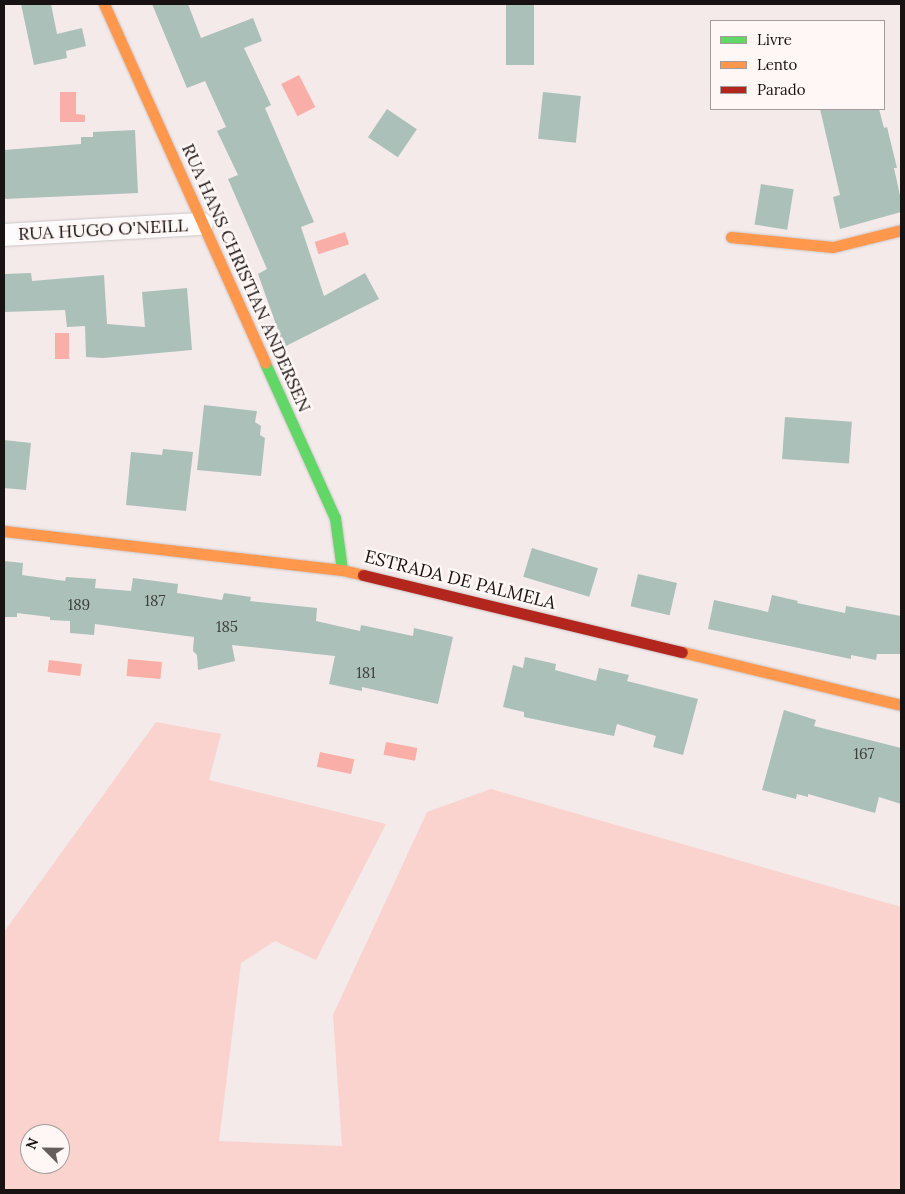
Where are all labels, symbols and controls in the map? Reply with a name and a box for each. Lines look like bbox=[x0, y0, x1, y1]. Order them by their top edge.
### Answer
legend bbox=[710, 20, 885, 110]
text: Livre bbox=[757, 30, 792, 49]
text: Lento bbox=[757, 55, 797, 74]
text: Parado bbox=[757, 80, 806, 99]
street label: RUA HANS CHRISTIAN ANDERSEN bbox=[177, 140, 315, 416]
street label: RUA HUGO O'NEILL bbox=[18, 215, 188, 245]
street label: ESTRADA DE PALMELA bbox=[362, 546, 558, 614]
house number: 187 bbox=[145, 592, 165, 610]
house number: 189 bbox=[68, 596, 90, 614]
house number: 185 bbox=[216, 618, 238, 636]
house number: 181 bbox=[356, 664, 376, 682]
house number: 167 bbox=[854, 745, 874, 763]
north arrow bbox=[20, 1124, 70, 1174]
text: N bbox=[22, 1135, 43, 1152]

